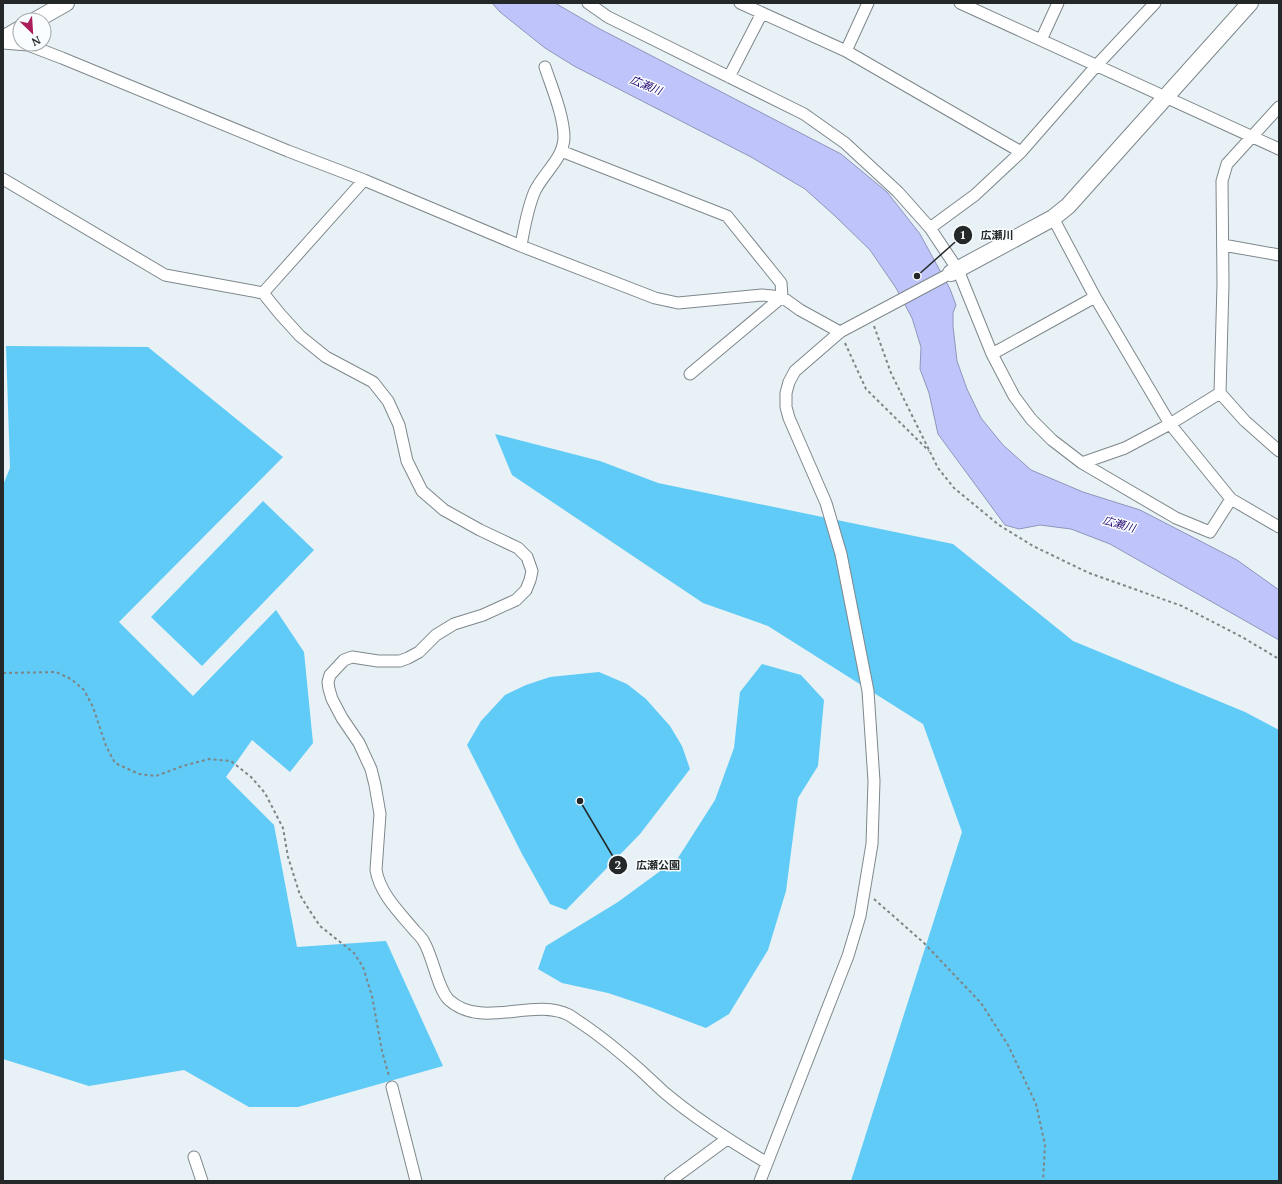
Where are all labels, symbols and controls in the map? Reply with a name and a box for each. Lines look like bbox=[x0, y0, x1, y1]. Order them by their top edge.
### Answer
north arrow bbox=[12, 12, 52, 52]
text: N bbox=[29, 33, 43, 49]
water label: 広瀬川 bbox=[628, 72, 665, 98]
callout: 広瀬川 bbox=[953, 223, 1022, 246]
text: 1 bbox=[960, 227, 966, 242]
text: 広瀬川 bbox=[981, 228, 1014, 242]
water label: 広瀬川 bbox=[1101, 513, 1138, 536]
callout: 広瀬公園 bbox=[608, 853, 688, 876]
text: 2 bbox=[615, 857, 622, 872]
text: 広瀬公園 bbox=[636, 858, 680, 872]

